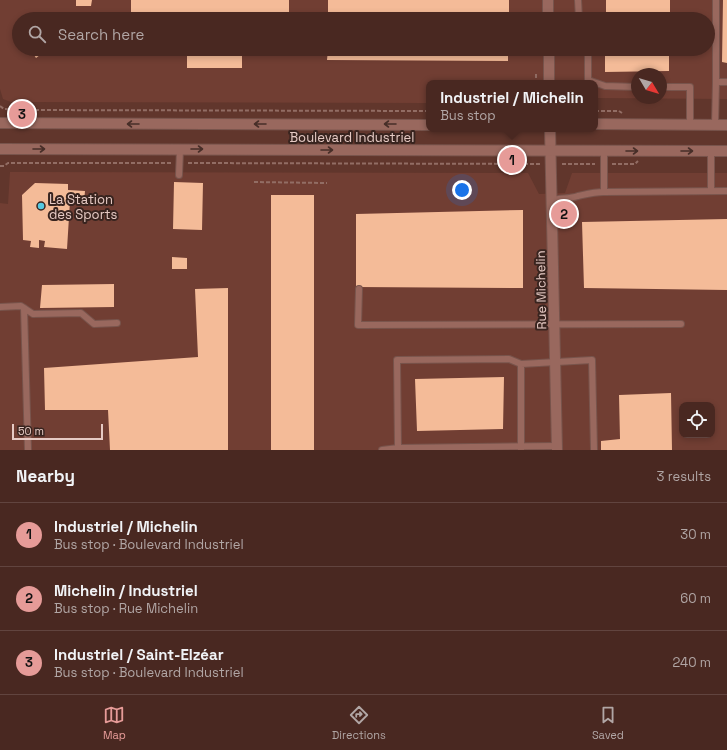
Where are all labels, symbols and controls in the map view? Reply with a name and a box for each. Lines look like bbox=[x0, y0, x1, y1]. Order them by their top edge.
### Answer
search box bbox=[12, 12, 715, 56]
icon: search bbox=[26, 23, 48, 45]
text: Search here bbox=[58, 25, 144, 44]
north arrow bbox=[631, 68, 667, 104]
popup bbox=[426, 80, 598, 132]
text: Industriel / Michelin bbox=[440, 88, 584, 107]
pin: 3 bbox=[9, 99, 35, 129]
text: Bus stop bbox=[440, 107, 496, 124]
one-way arrow bbox=[127, 120, 140, 128]
one-way arrow bbox=[254, 120, 267, 128]
one-way arrow bbox=[384, 120, 397, 128]
street label: Boulevard Industriel bbox=[290, 129, 414, 146]
one-way arrow bbox=[32, 145, 45, 153]
one-way arrow bbox=[190, 145, 203, 153]
pin: 1 bbox=[499, 145, 525, 175]
one-way arrow bbox=[320, 146, 333, 154]
one-way arrow bbox=[625, 147, 638, 155]
one-way arrow bbox=[680, 147, 693, 155]
your location bbox=[452, 180, 472, 200]
place label: La Station des Sports bbox=[49, 191, 118, 223]
pin: 2 bbox=[551, 199, 577, 229]
marker: La Station des Sports bbox=[36, 201, 46, 211]
street label: Rue Michelin bbox=[532, 250, 550, 330]
map controls bbox=[679, 402, 715, 438]
button: locate bbox=[679, 402, 715, 438]
scale bar bbox=[12, 422, 103, 441]
text: 50 m bbox=[18, 424, 44, 438]
text: Nearby bbox=[16, 465, 75, 487]
text: 3 results bbox=[657, 468, 711, 485]
text: Industriel / Michelin bbox=[54, 517, 198, 536]
text: 1 bbox=[26, 526, 32, 543]
text: 30 m bbox=[680, 526, 711, 543]
text: Bus stop · Boulevard Industriel bbox=[54, 536, 244, 553]
text: Michelin / Industriel bbox=[54, 581, 198, 600]
text: 2 bbox=[25, 590, 33, 607]
text: 60 m bbox=[680, 590, 711, 607]
text: Bus stop · Rue Michelin bbox=[54, 600, 198, 617]
text: Industriel / Saint-Elzéar bbox=[54, 645, 224, 664]
text: 3 bbox=[25, 654, 33, 671]
text: 240 m bbox=[673, 654, 711, 671]
text: Bus stop · Boulevard Industriel bbox=[54, 664, 244, 681]
tab: Map bbox=[103, 704, 126, 742]
tab: Directions bbox=[332, 704, 386, 742]
tab: Saved bbox=[592, 704, 624, 742]

